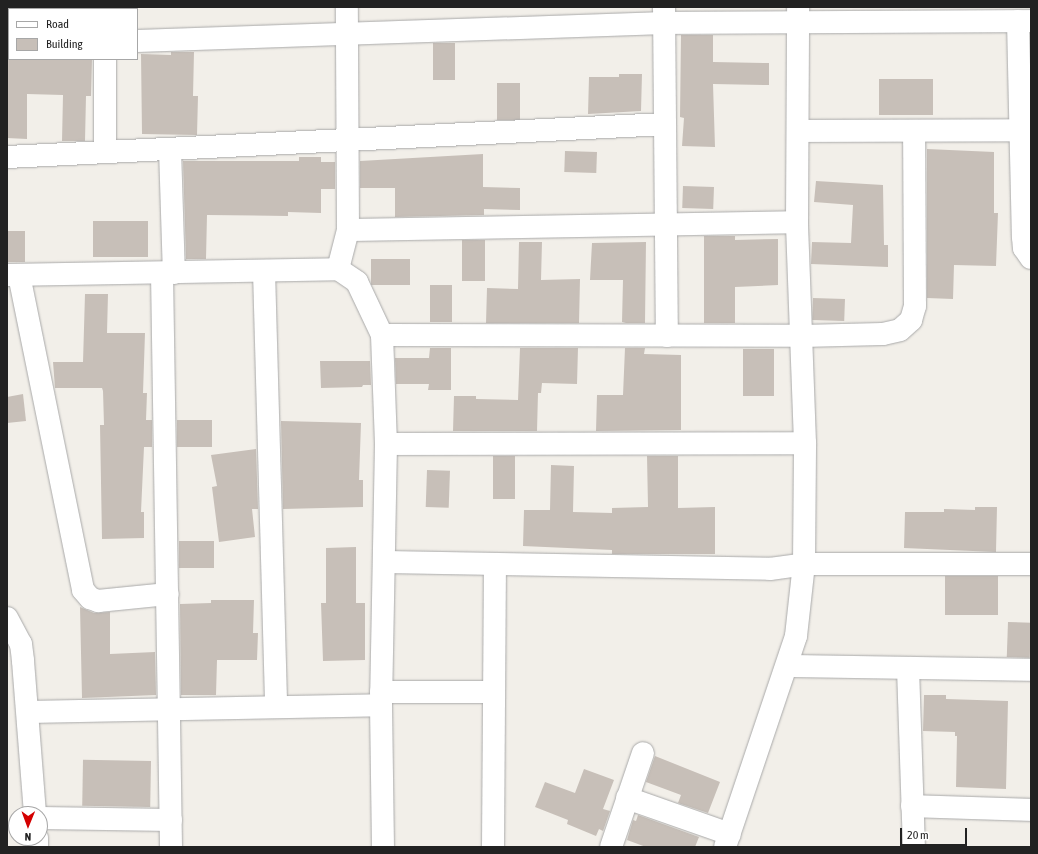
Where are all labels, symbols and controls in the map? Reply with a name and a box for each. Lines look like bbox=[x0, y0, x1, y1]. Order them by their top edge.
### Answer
legend bbox=[8, 8, 138, 60]
text: Road bbox=[46, 17, 69, 31]
text: Building bbox=[46, 37, 83, 51]
north arrow bbox=[8, 806, 48, 846]
scale bar bbox=[902, 820, 969, 846]
text: 20 m bbox=[907, 828, 929, 842]
text: N bbox=[24, 831, 31, 843]

